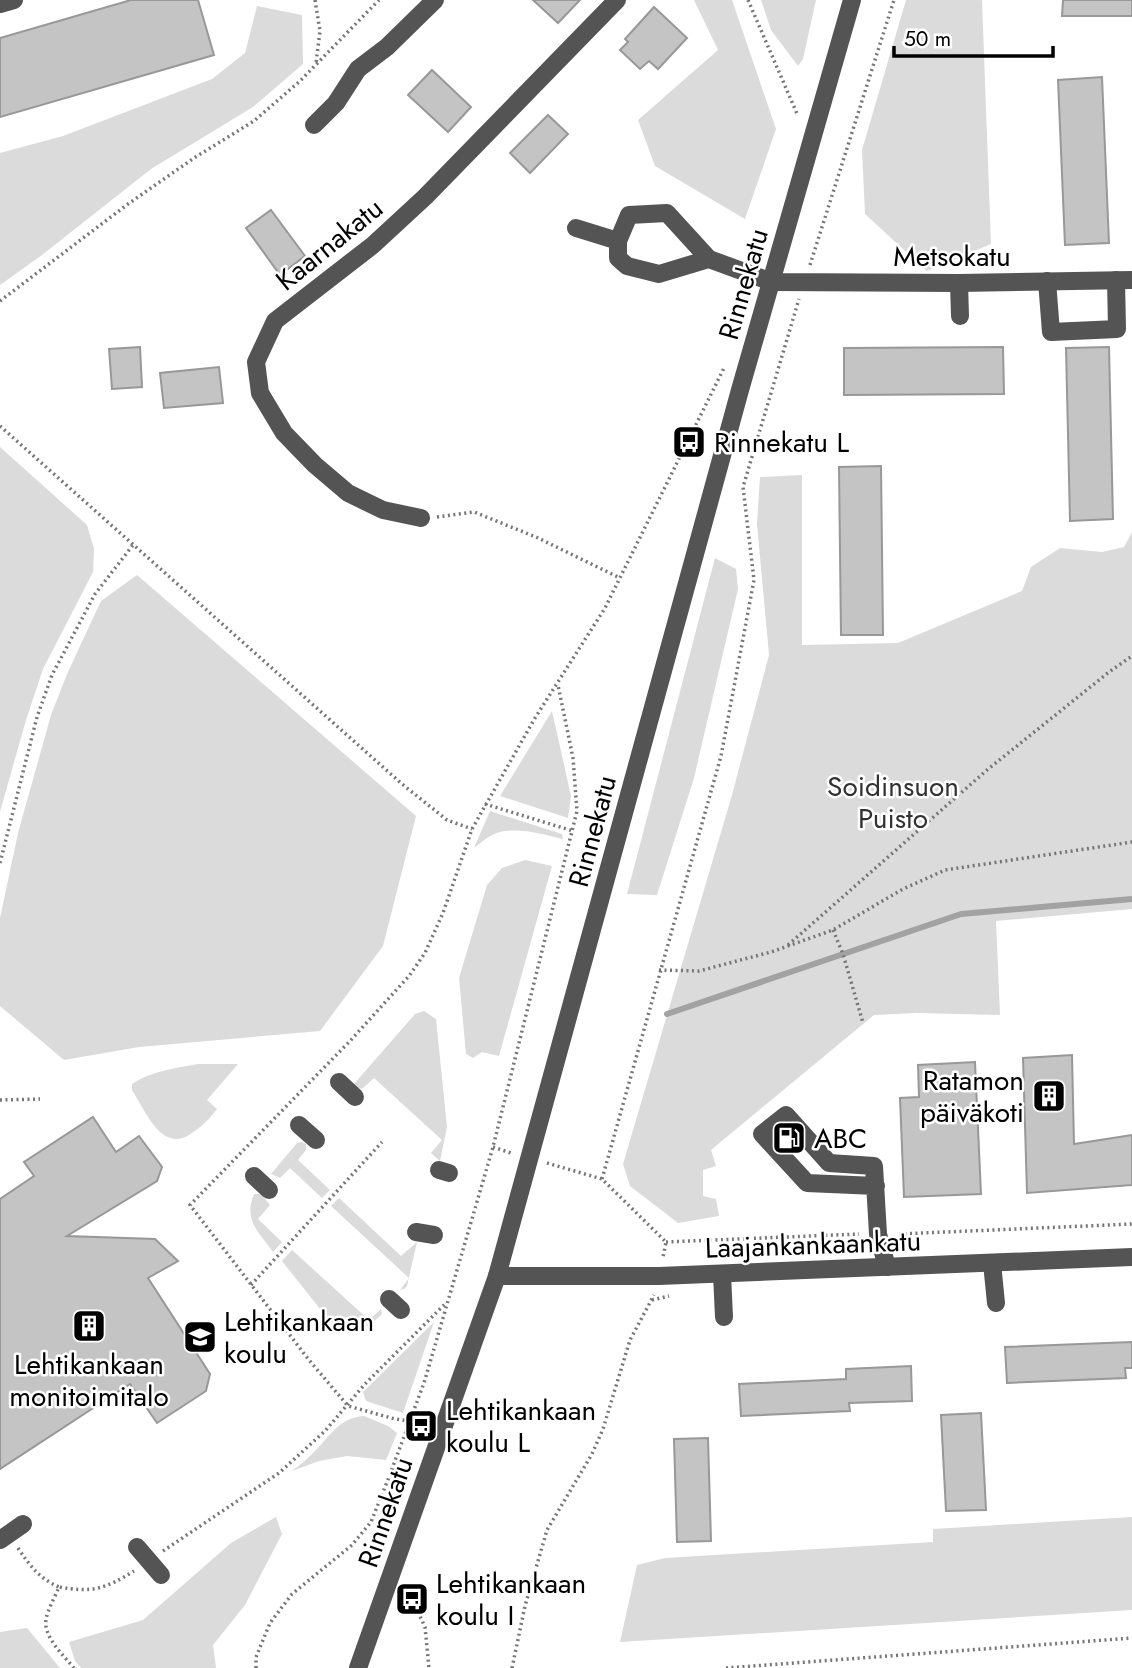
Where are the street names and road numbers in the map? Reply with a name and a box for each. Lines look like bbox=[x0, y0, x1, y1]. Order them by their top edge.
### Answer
street label: Kaarnakatu bbox=[267, 188, 392, 301]
street label: Rinnekatu bbox=[708, 224, 779, 345]
street label: Metsokatu bbox=[893, 236, 1011, 277]
street label: Rinnekatu bbox=[558, 771, 627, 891]
street label: Laajankankaankatu bbox=[704, 1220, 922, 1269]
street label: Rinnekatu bbox=[348, 1452, 423, 1573]

